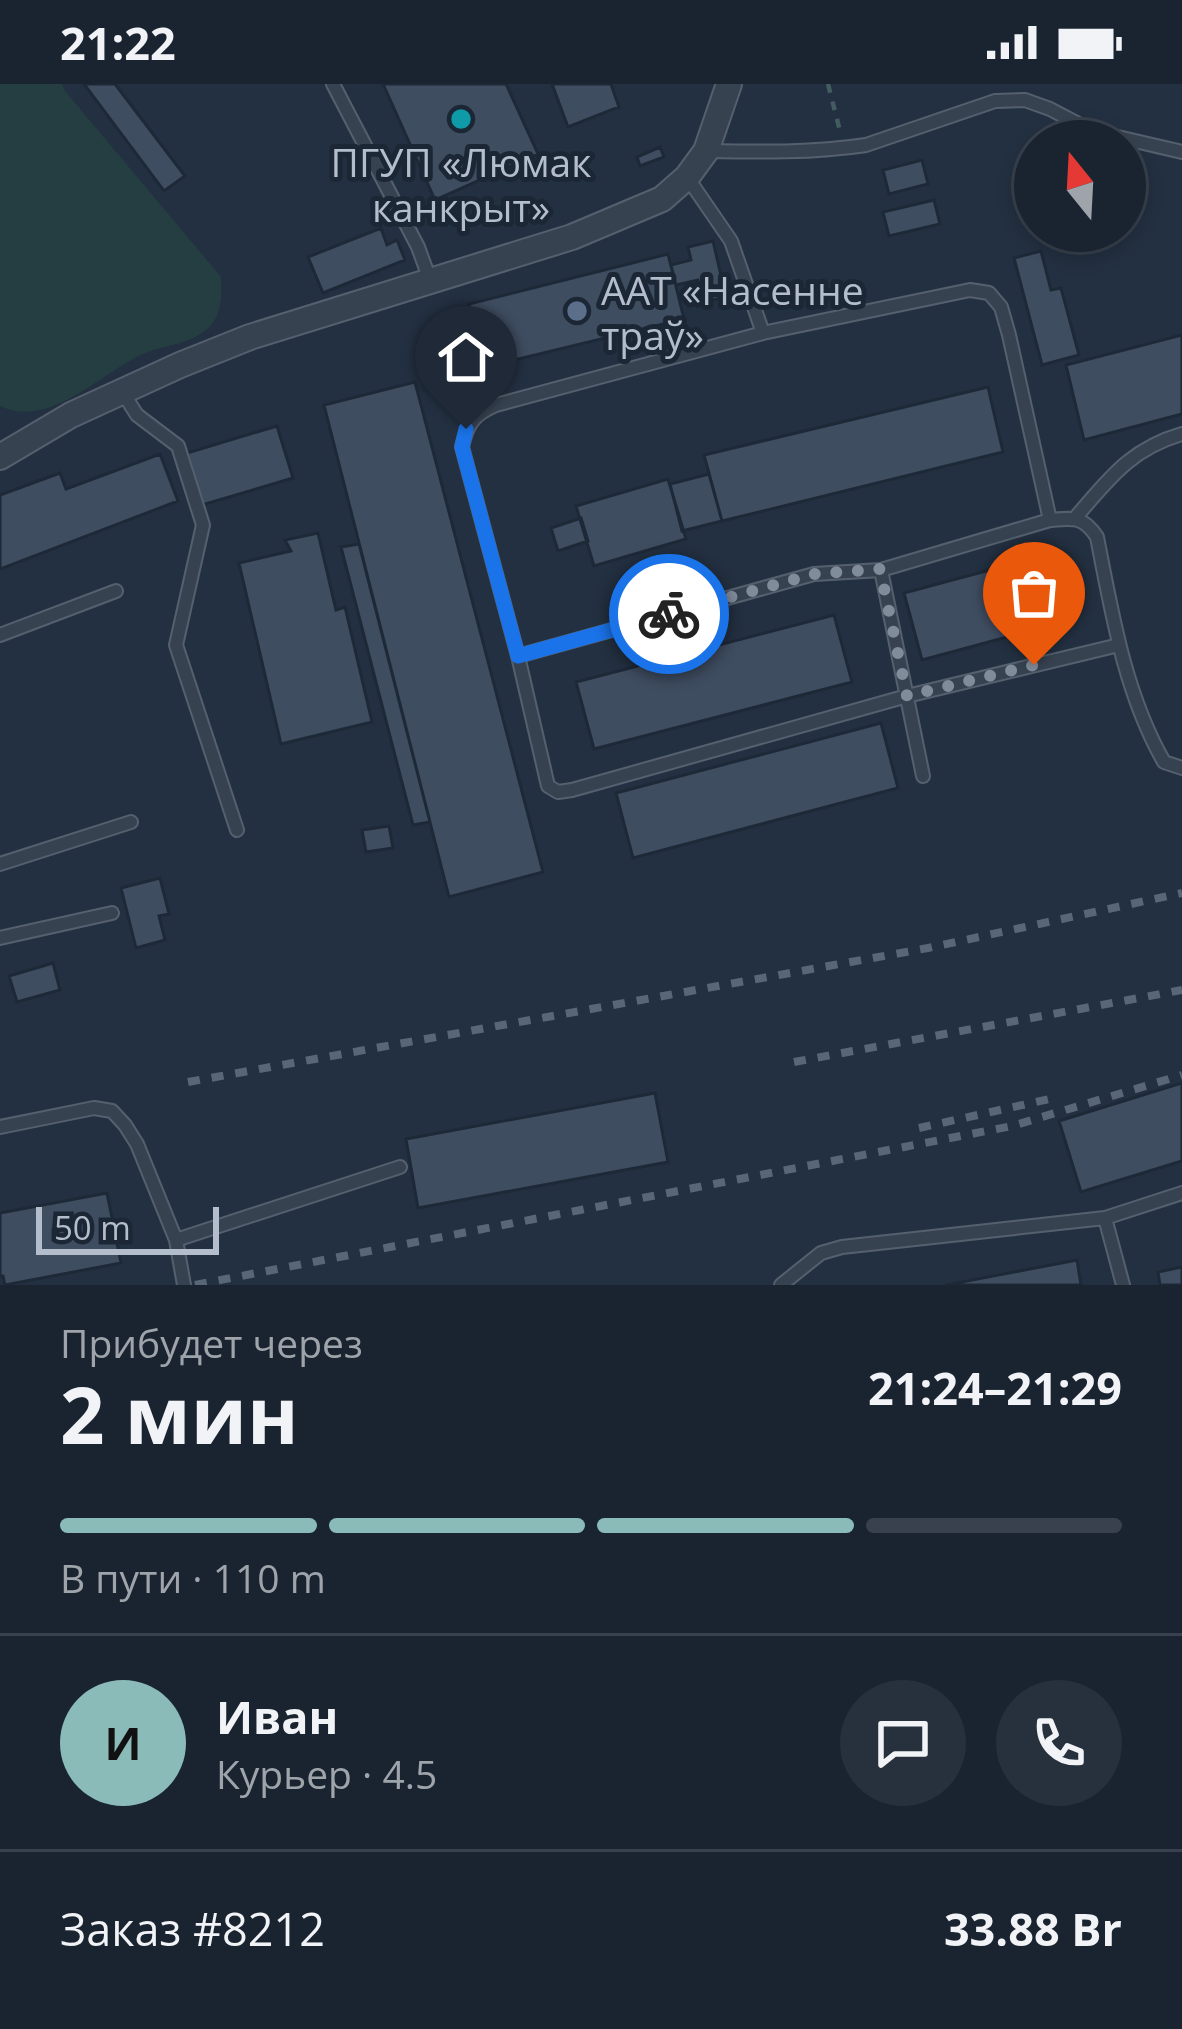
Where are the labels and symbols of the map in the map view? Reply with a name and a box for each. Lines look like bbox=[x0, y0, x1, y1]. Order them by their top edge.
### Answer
marker: ПГУП «Люмак канкрыт» bbox=[448, 106, 474, 132]
north arrow bbox=[1014, 120, 1146, 252]
place label: ПГУП «Люмак канкрыт» bbox=[331, 135, 591, 233]
place label: ААТ «Насенне траў» bbox=[601, 263, 864, 361]
marker: ААТ «Насенне траў» bbox=[564, 298, 590, 324]
pin bbox=[415, 306, 517, 429]
pin bbox=[983, 542, 1085, 665]
courier bbox=[609, 554, 729, 674]
scale bar bbox=[36, 1201, 219, 1254]

